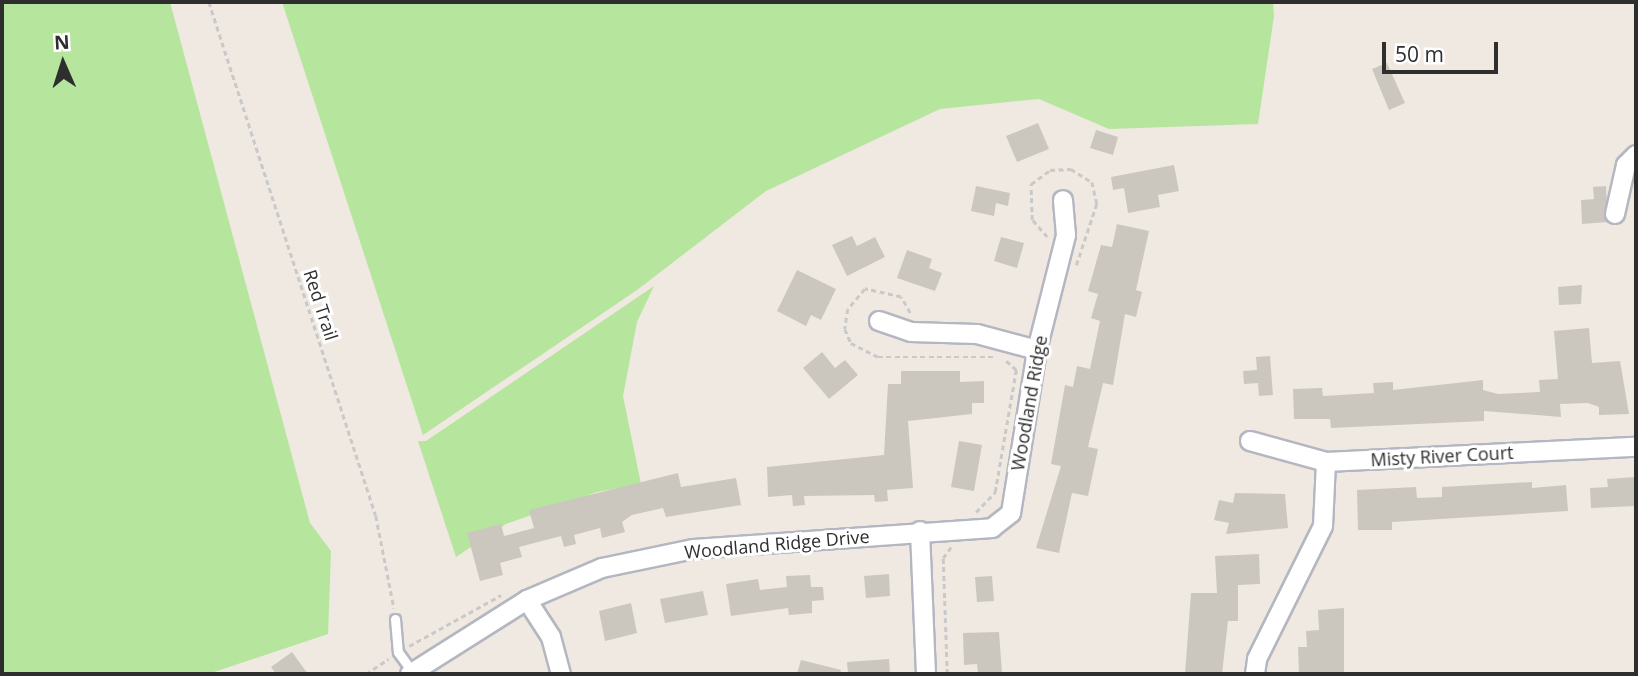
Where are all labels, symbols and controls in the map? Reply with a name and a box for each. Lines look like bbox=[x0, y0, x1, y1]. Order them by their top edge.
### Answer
north arrow bbox=[28, 28, 98, 98]
scale bar bbox=[1386, 28, 1502, 72]
text: N bbox=[53, 29, 70, 55]
text: 50 m bbox=[1395, 40, 1444, 68]
street label: Red Trail bbox=[299, 267, 343, 343]
street label: Woodland Ridge bbox=[1006, 334, 1052, 472]
street label: Misty River Court bbox=[1370, 441, 1514, 471]
street label: Woodland Ridge Drive bbox=[683, 525, 871, 563]

